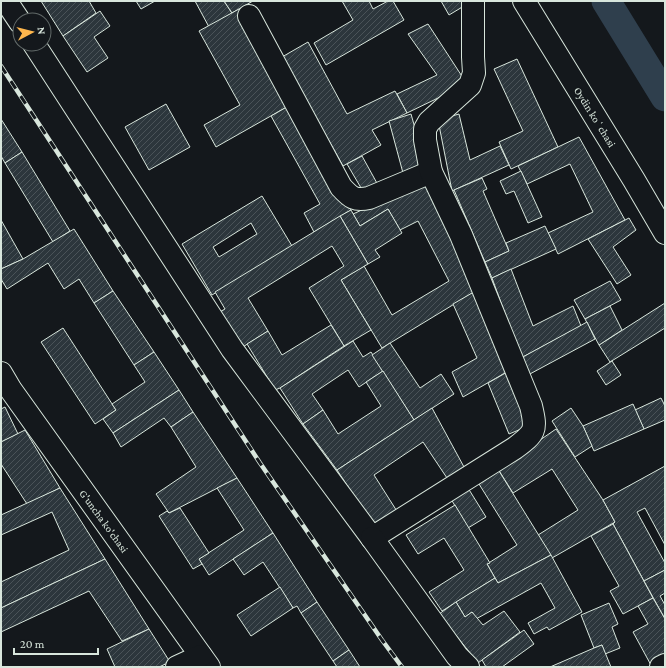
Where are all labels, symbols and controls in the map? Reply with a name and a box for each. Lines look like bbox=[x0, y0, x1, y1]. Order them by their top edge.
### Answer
north arrow bbox=[12, 12, 52, 52]
text: N bbox=[36, 26, 48, 36]
street label: Oydin koʻchasi bbox=[571, 85, 618, 150]
street label: G'uncha ko'chasi bbox=[77, 487, 131, 555]
scale bar bbox=[14, 630, 98, 656]
text: 20 m bbox=[20, 637, 45, 651]

